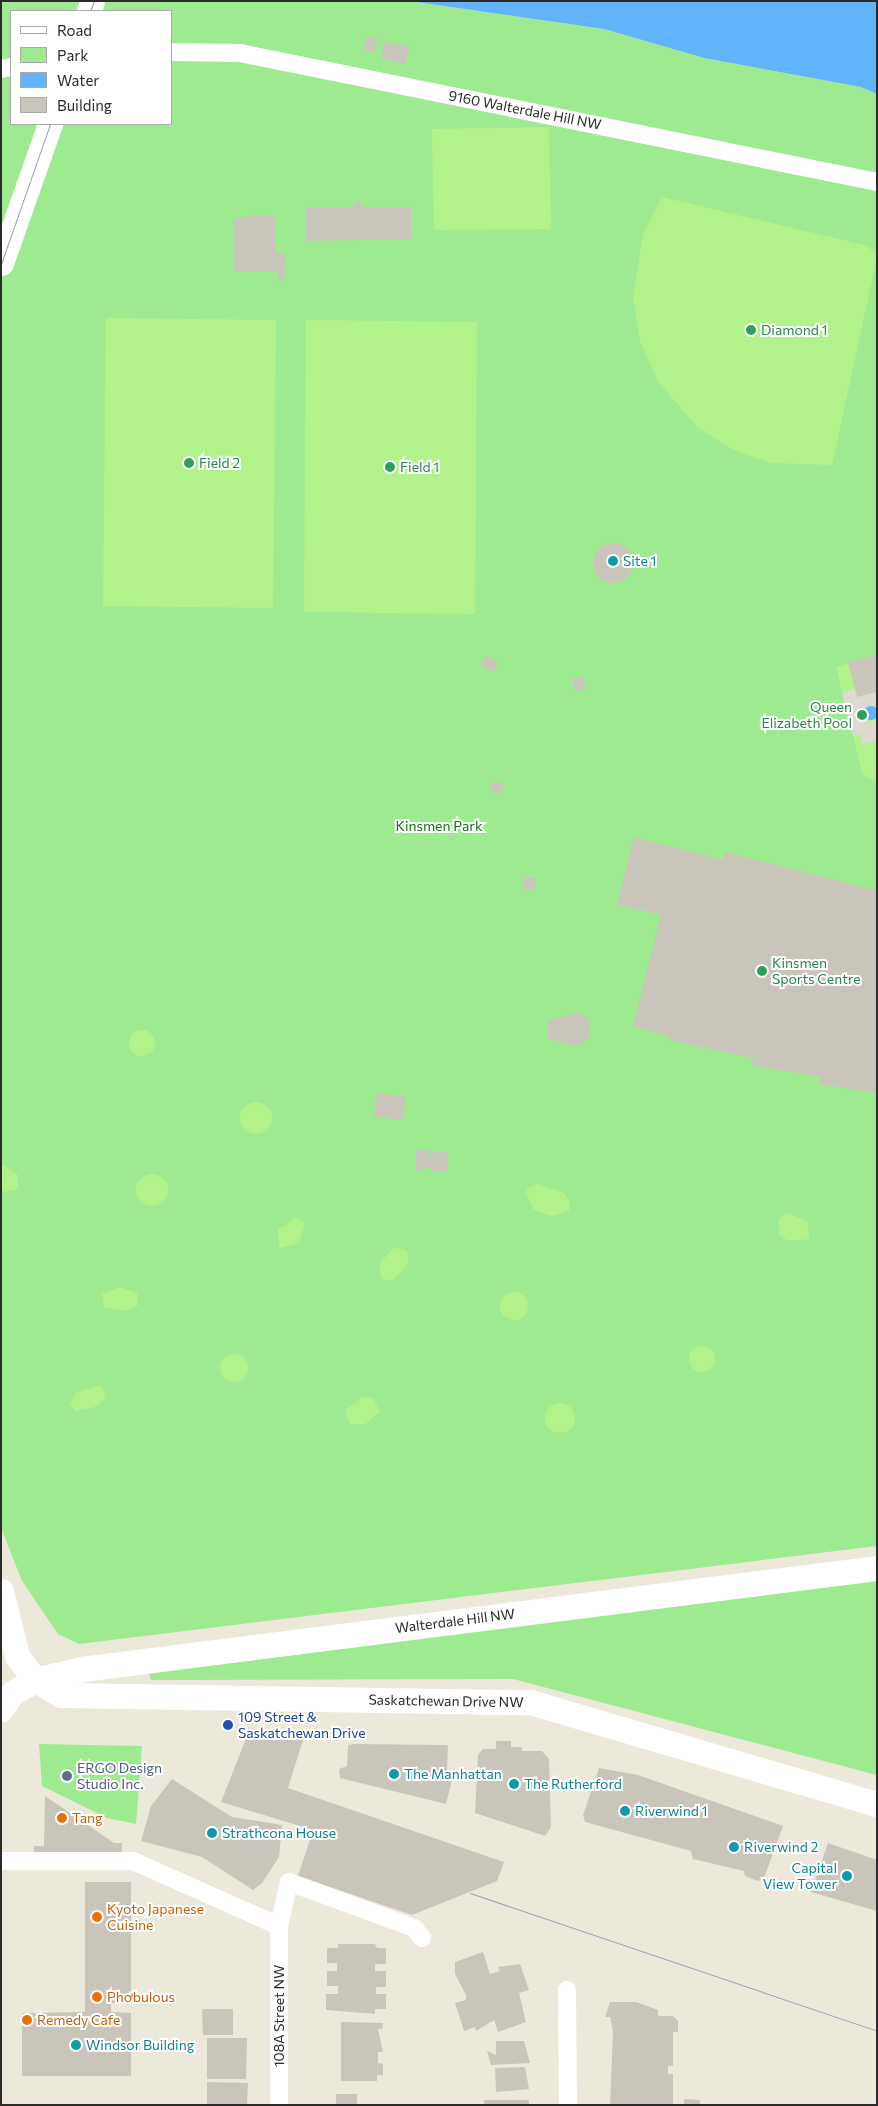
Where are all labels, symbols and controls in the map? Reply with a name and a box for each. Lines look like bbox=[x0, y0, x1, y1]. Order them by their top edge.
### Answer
legend bbox=[10, 10, 172, 125]
text: Road bbox=[57, 21, 92, 39]
text: Park bbox=[57, 46, 88, 64]
text: Water bbox=[57, 71, 99, 89]
street label: 9160 Walterdale Hill NW bbox=[447, 87, 603, 133]
text: Building bbox=[57, 96, 112, 114]
place label: Diamond 1 bbox=[761, 322, 828, 338]
marker: Diamond 1 bbox=[745, 324, 757, 336]
place label: Field 2 bbox=[199, 455, 240, 471]
marker: Field 2 bbox=[183, 457, 195, 469]
place label: Field 1 bbox=[400, 459, 439, 475]
marker: Field 1 bbox=[384, 461, 396, 473]
place label: Site 1 bbox=[623, 553, 656, 569]
marker: Site 1 bbox=[607, 555, 619, 567]
place label: Queen Elizabeth Pool bbox=[761, 699, 852, 732]
marker: Queen Elizabeth Pool bbox=[856, 709, 868, 721]
park label: Kinsmen Park bbox=[396, 818, 482, 834]
place label: Kinsmen Sports Centre bbox=[772, 955, 861, 988]
marker: Kinsmen Sports Centre bbox=[756, 965, 768, 977]
street label: Walterdale Hill NW bbox=[394, 1605, 516, 1637]
street label: Saskatchewan Drive NW bbox=[368, 1691, 524, 1711]
place label: 109 Street & Saskatchewan Drive bbox=[238, 1709, 366, 1741]
marker: 109 Street & Saskatchewan Drive bbox=[222, 1719, 234, 1731]
place label: ERGO Design Studio Inc. bbox=[77, 1760, 162, 1792]
place label: The Manhattan bbox=[404, 1766, 502, 1782]
marker: The Manhattan bbox=[388, 1768, 400, 1780]
marker: ERGO Design Studio Inc. bbox=[61, 1770, 73, 1782]
place label: The Rutherford bbox=[524, 1776, 622, 1792]
marker: The Rutherford bbox=[508, 1778, 520, 1790]
place label: Riverwind 1 bbox=[635, 1803, 707, 1819]
marker: Riverwind 1 bbox=[619, 1805, 631, 1817]
place label: Tang bbox=[72, 1810, 103, 1826]
marker: Tang bbox=[56, 1812, 68, 1824]
place label: Strathcona House bbox=[222, 1825, 336, 1841]
marker: Strathcona House bbox=[206, 1827, 218, 1839]
place label: Riverwind 2 bbox=[744, 1839, 818, 1855]
marker: Riverwind 2 bbox=[728, 1841, 740, 1853]
place label: Capital View Tower bbox=[763, 1860, 837, 1892]
marker: Capital View Tower bbox=[841, 1870, 853, 1882]
place label: Kyoto Japanese Cuisine bbox=[107, 1901, 204, 1934]
marker: Kyoto Japanese Cuisine bbox=[91, 1911, 103, 1923]
street label: 108A Street NW bbox=[271, 1965, 287, 2067]
place label: Phơbulous bbox=[107, 1989, 175, 2005]
marker: Phơbulous bbox=[91, 1991, 103, 2003]
place label: Remedy Cafe bbox=[37, 2012, 120, 2028]
marker: Remedy Cafe bbox=[21, 2014, 33, 2026]
place label: Windsor Building bbox=[86, 2037, 194, 2053]
marker: Windsor Building bbox=[70, 2039, 82, 2051]

